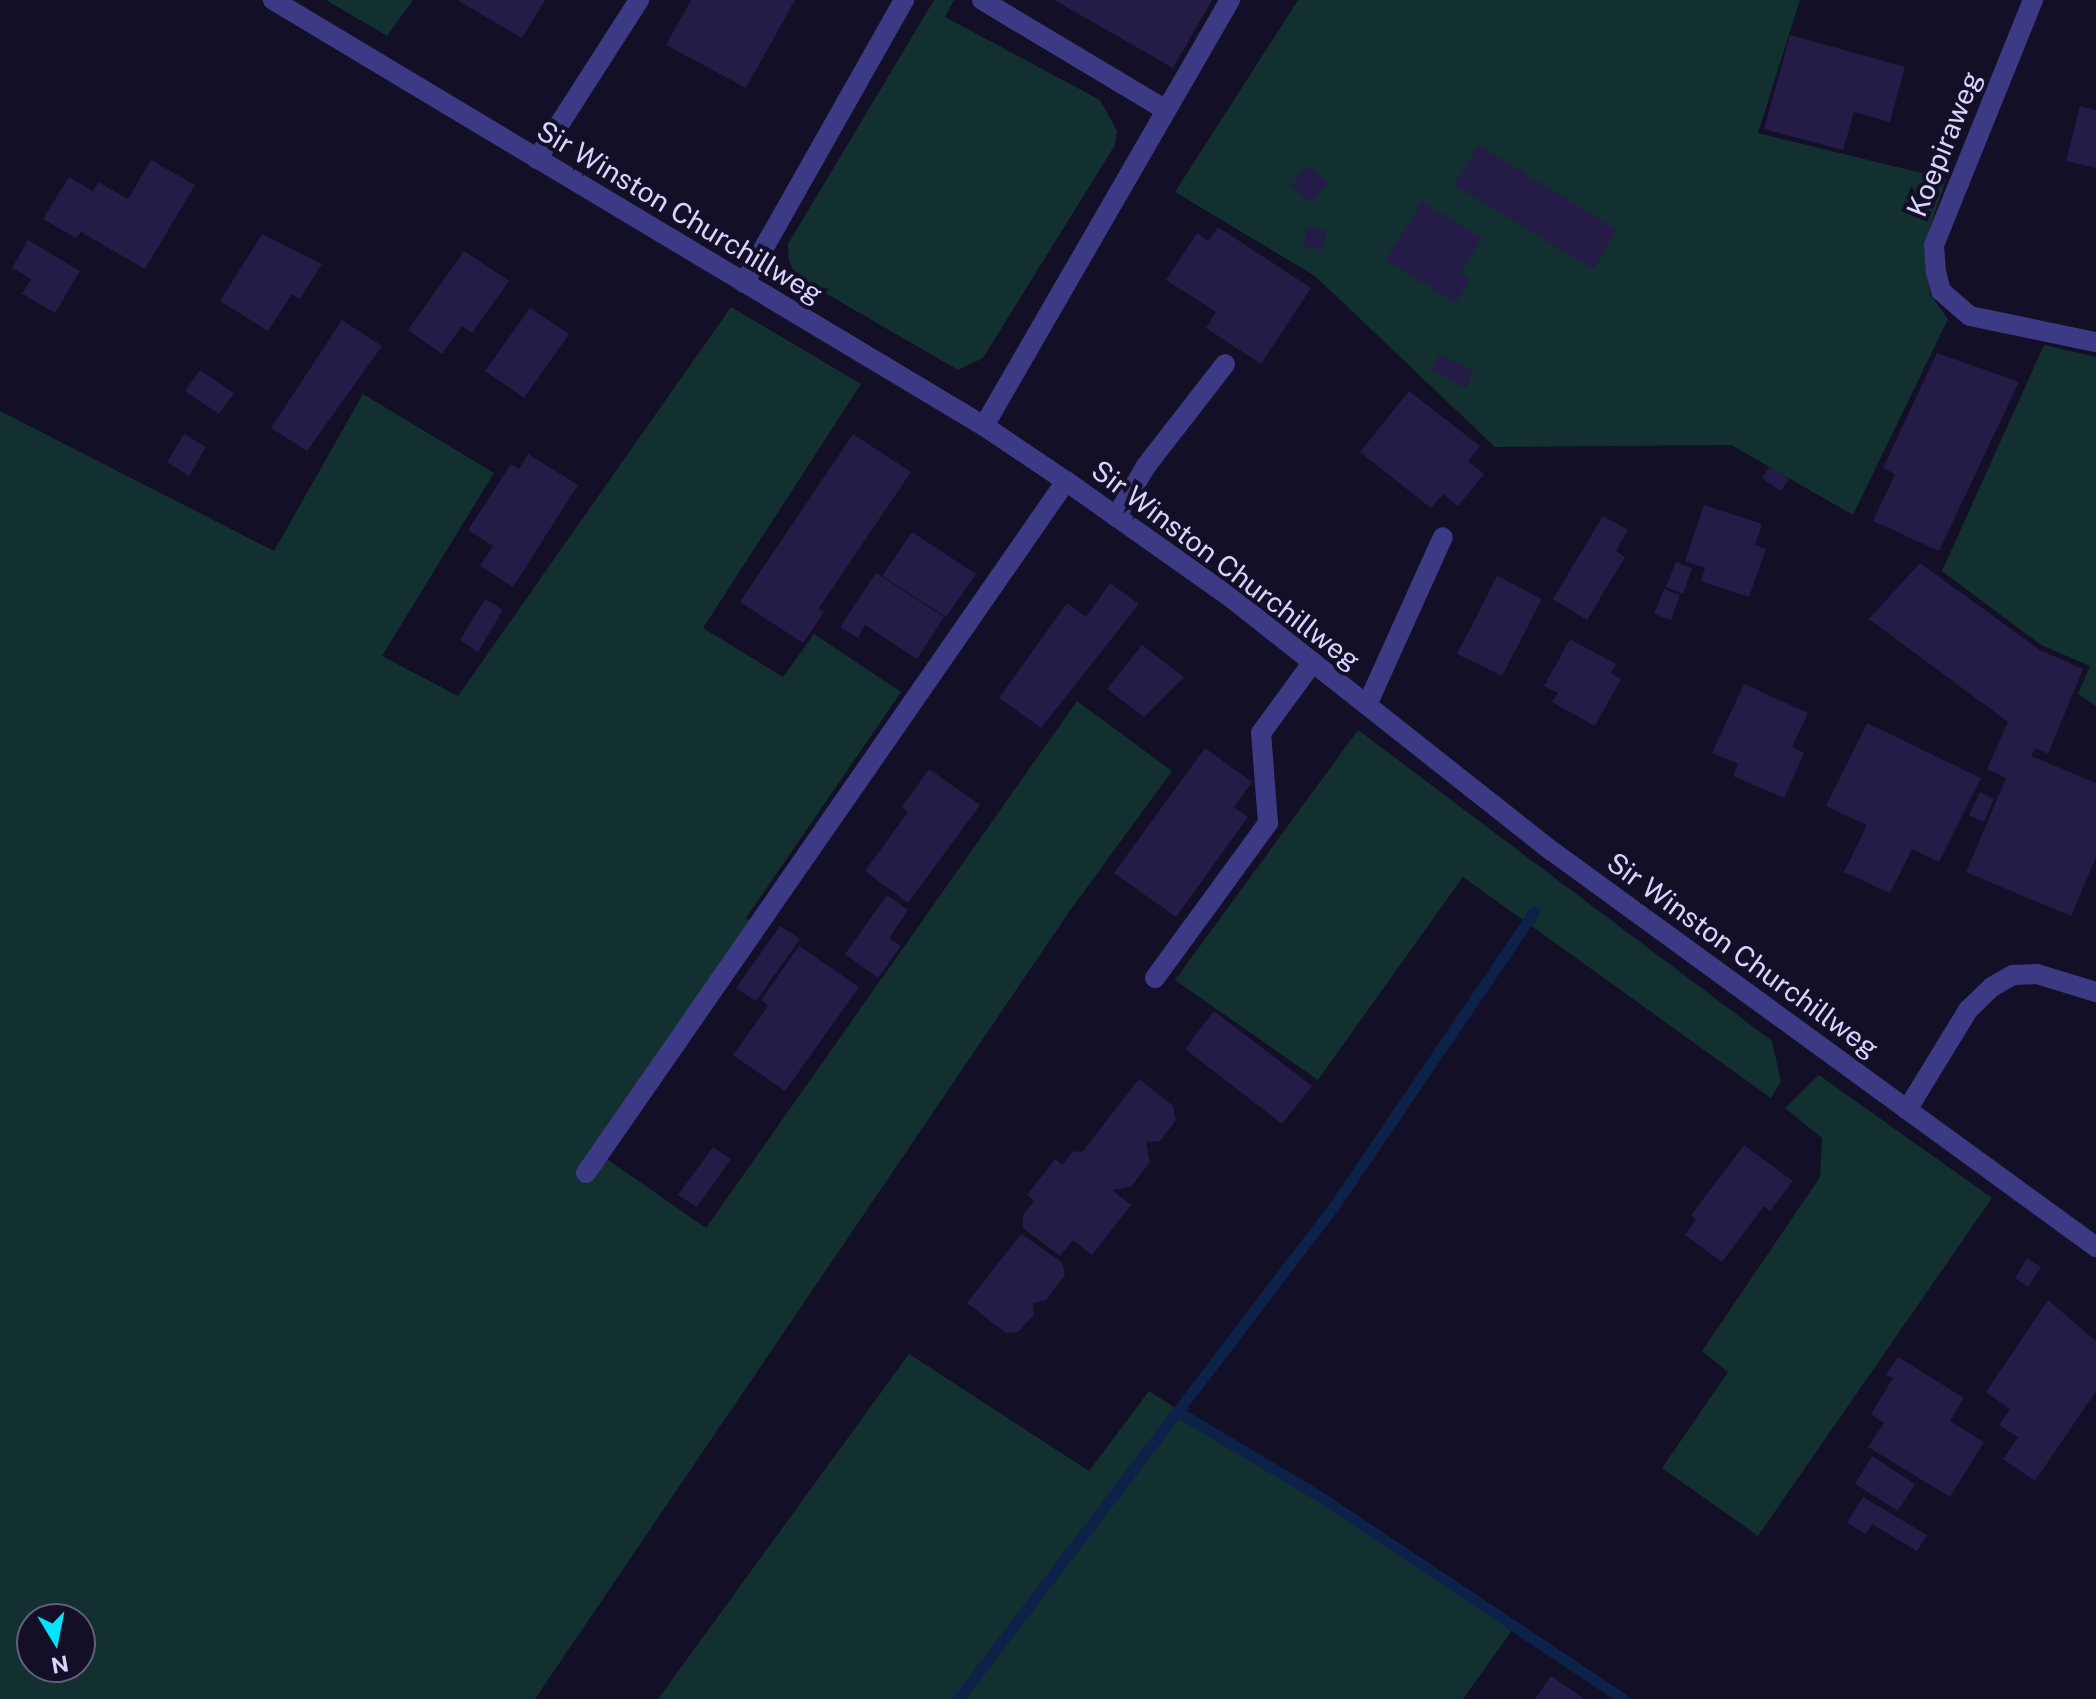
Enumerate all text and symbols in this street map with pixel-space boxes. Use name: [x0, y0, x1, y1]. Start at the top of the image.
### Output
street label: Koepiraweg: [1900, 66, 1988, 222]
street label: Sir Winston Churchillweg: [531, 113, 829, 311]
street label: Sir Winston Churchillweg: [1085, 453, 1367, 677]
street label: Sir Winston Churchillweg: [1600, 845, 1886, 1065]
north arrow: [16, 1603, 96, 1683]
text: N: [49, 1650, 71, 1679]

